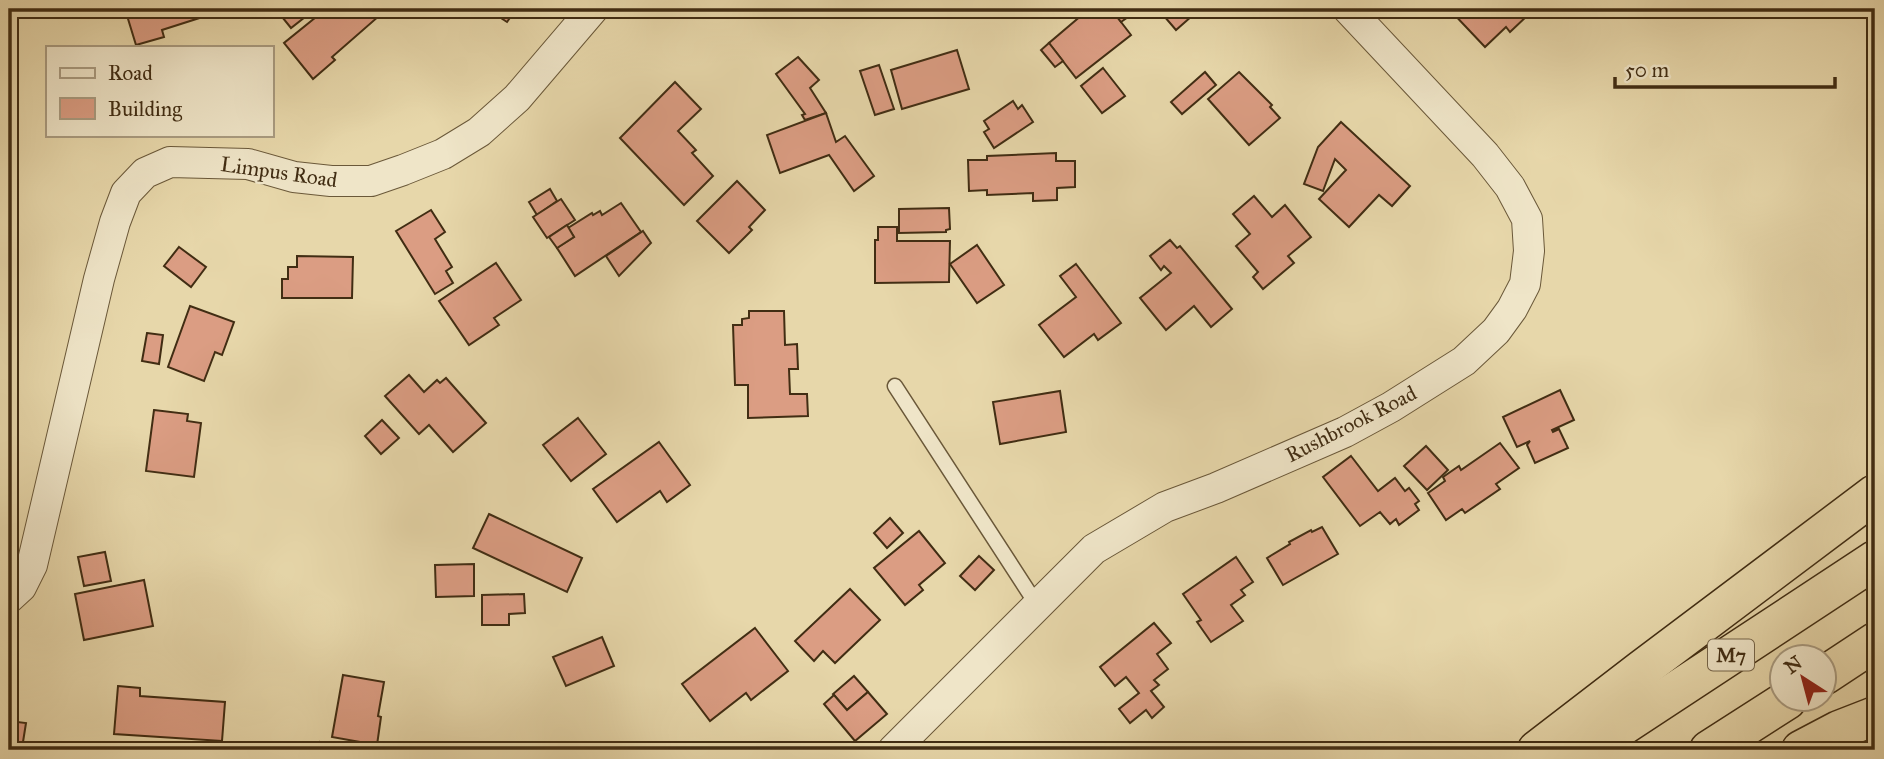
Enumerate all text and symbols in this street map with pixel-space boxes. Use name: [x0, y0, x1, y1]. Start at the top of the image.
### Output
legend: [46, 46, 273, 136]
scale bar: [1615, 46, 1835, 90]
text: 50 m: [1625, 57, 1670, 83]
text: Road: [108, 60, 153, 86]
text: Building: [108, 96, 182, 122]
street label: Limpus Road: [219, 151, 339, 193]
street label: Rushbrook Road: [1281, 380, 1421, 468]
road number: M7: [1708, 640, 1754, 670]
north arrow: [1769, 644, 1839, 714]
text: N: [1780, 651, 1807, 679]

